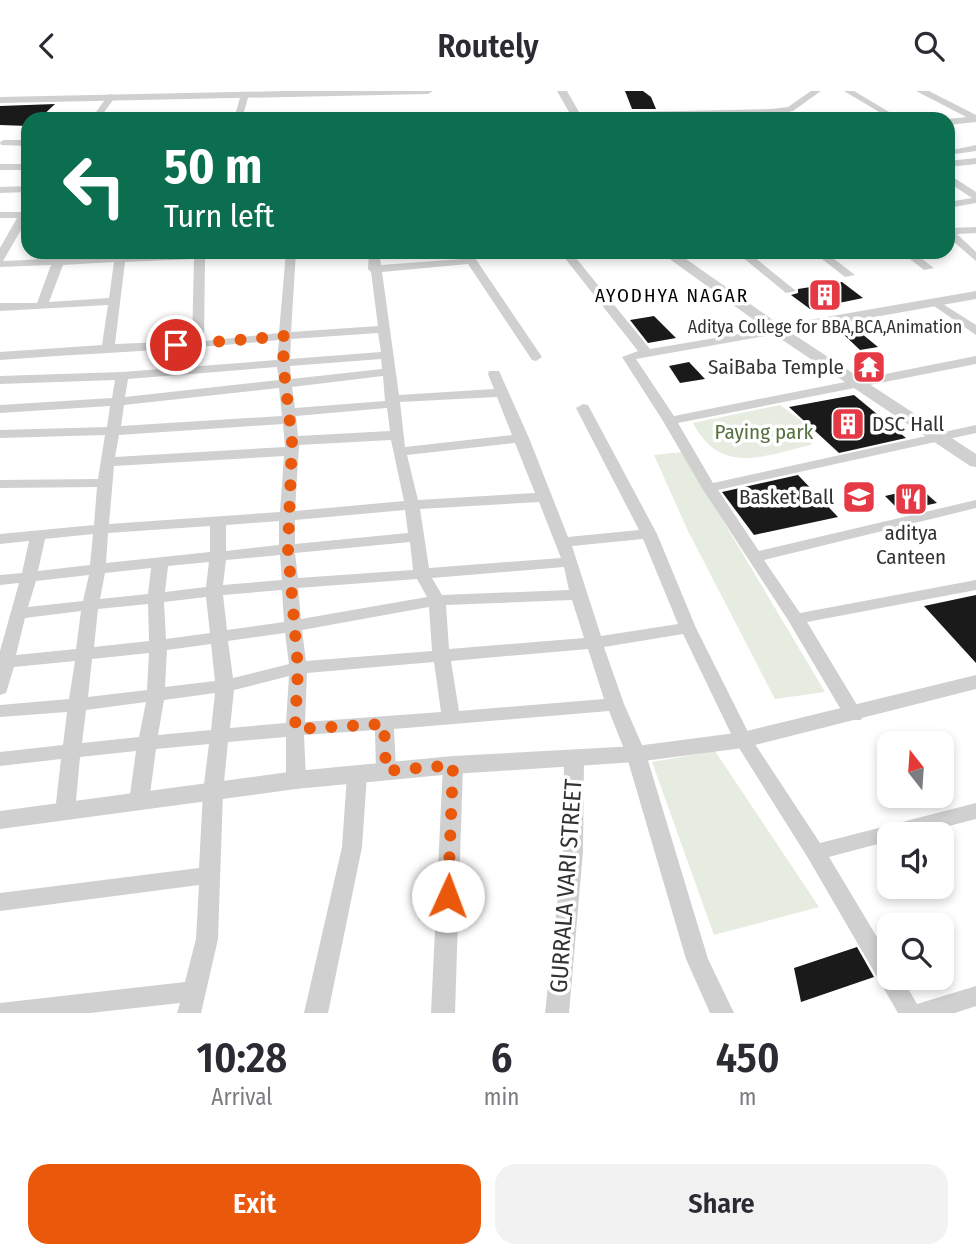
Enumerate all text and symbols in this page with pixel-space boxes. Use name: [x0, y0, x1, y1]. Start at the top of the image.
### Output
icon: back: [28, 27, 66, 65]
text: Routely: [437, 27, 539, 65]
icon: search: [910, 27, 948, 65]
text: 50 m: [164, 137, 262, 196]
icon: left: [49, 140, 140, 231]
text: Turn left: [164, 197, 274, 235]
building icon: Aditya College for BBA,BCA,Animation: [806, 276, 844, 314]
district label: AYODHYA NAGAR: [595, 284, 749, 307]
pin: [146, 315, 206, 375]
place label: Aditya College for BBA,BCA,Animation: [688, 316, 962, 338]
icon: arrive: [157, 326, 195, 364]
temple icon: SaiBaba Temple: [850, 348, 888, 386]
place label: SaiBaba Temple: [708, 354, 844, 380]
building icon: DSC Hall: [829, 405, 867, 443]
place label: DSC Hall: [872, 411, 945, 437]
park label: Paying park: [715, 419, 814, 445]
school or university icon: Basket Ball: [840, 478, 878, 516]
restaurant icon: aditya Canteen: [892, 480, 930, 518]
place label: Basket Ball: [739, 484, 834, 510]
place label: aditya Canteen: [876, 520, 946, 570]
north arrow: [877, 731, 954, 809]
map controls: [877, 731, 954, 990]
street label: GURRALA VARI STREET: [545, 778, 587, 994]
button: sound: [877, 822, 954, 899]
position arrow: [411, 859, 485, 933]
button: search: [877, 913, 954, 990]
text: 10:28: [196, 1033, 287, 1083]
text: 6: [491, 1033, 512, 1083]
text: 450: [716, 1033, 780, 1083]
text: Arrival: [211, 1083, 272, 1111]
text: min: [484, 1083, 519, 1111]
text: m: [739, 1083, 756, 1111]
button: Exit: [28, 1164, 481, 1244]
button: Share: [495, 1164, 948, 1244]

